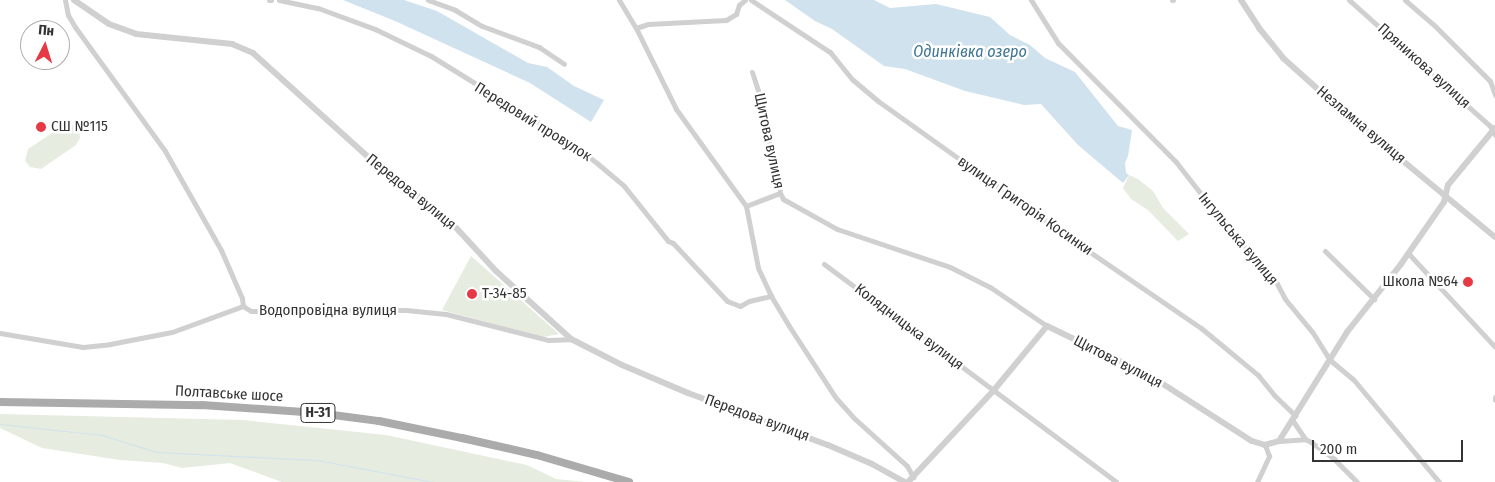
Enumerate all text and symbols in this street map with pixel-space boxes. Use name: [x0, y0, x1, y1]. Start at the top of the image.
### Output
north arrow: [20, 20, 70, 70]
street label: Пряникова вулиця: [1374, 20, 1474, 112]
text: Пн: [38, 21, 55, 40]
water label: Одинківка озеро: [913, 42, 1027, 62]
street label: Передовий провулок: [471, 79, 595, 165]
street label: Незламна вулиця: [1313, 83, 1409, 167]
street label: Щитова вулиця: [750, 91, 788, 191]
place label: СШ №115: [51, 118, 108, 136]
marker: СШ №115: [35, 121, 47, 133]
street label: Передова вулиця: [362, 150, 460, 234]
street label: вулиця Григорія Косинки: [954, 153, 1096, 259]
street label: Інгульська вулиця: [1194, 189, 1282, 289]
place label: Школа №64: [1383, 273, 1458, 291]
marker: Школа №64: [1462, 276, 1474, 288]
street label: Колядницька вулиця: [851, 280, 967, 374]
place label: Т-34-85: [482, 285, 527, 303]
marker: Т-34-85: [466, 288, 478, 300]
street label: Водопровідна вулиця: [259, 302, 397, 320]
street label: Щитова вулиця: [1071, 332, 1165, 392]
street label: Полтавське шосе: [174, 382, 284, 406]
street label: Передова вулиця: [702, 391, 812, 445]
road number: Н-31: [299, 402, 337, 424]
scale bar: [1315, 430, 1466, 462]
text: 200 m: [1320, 440, 1357, 458]

